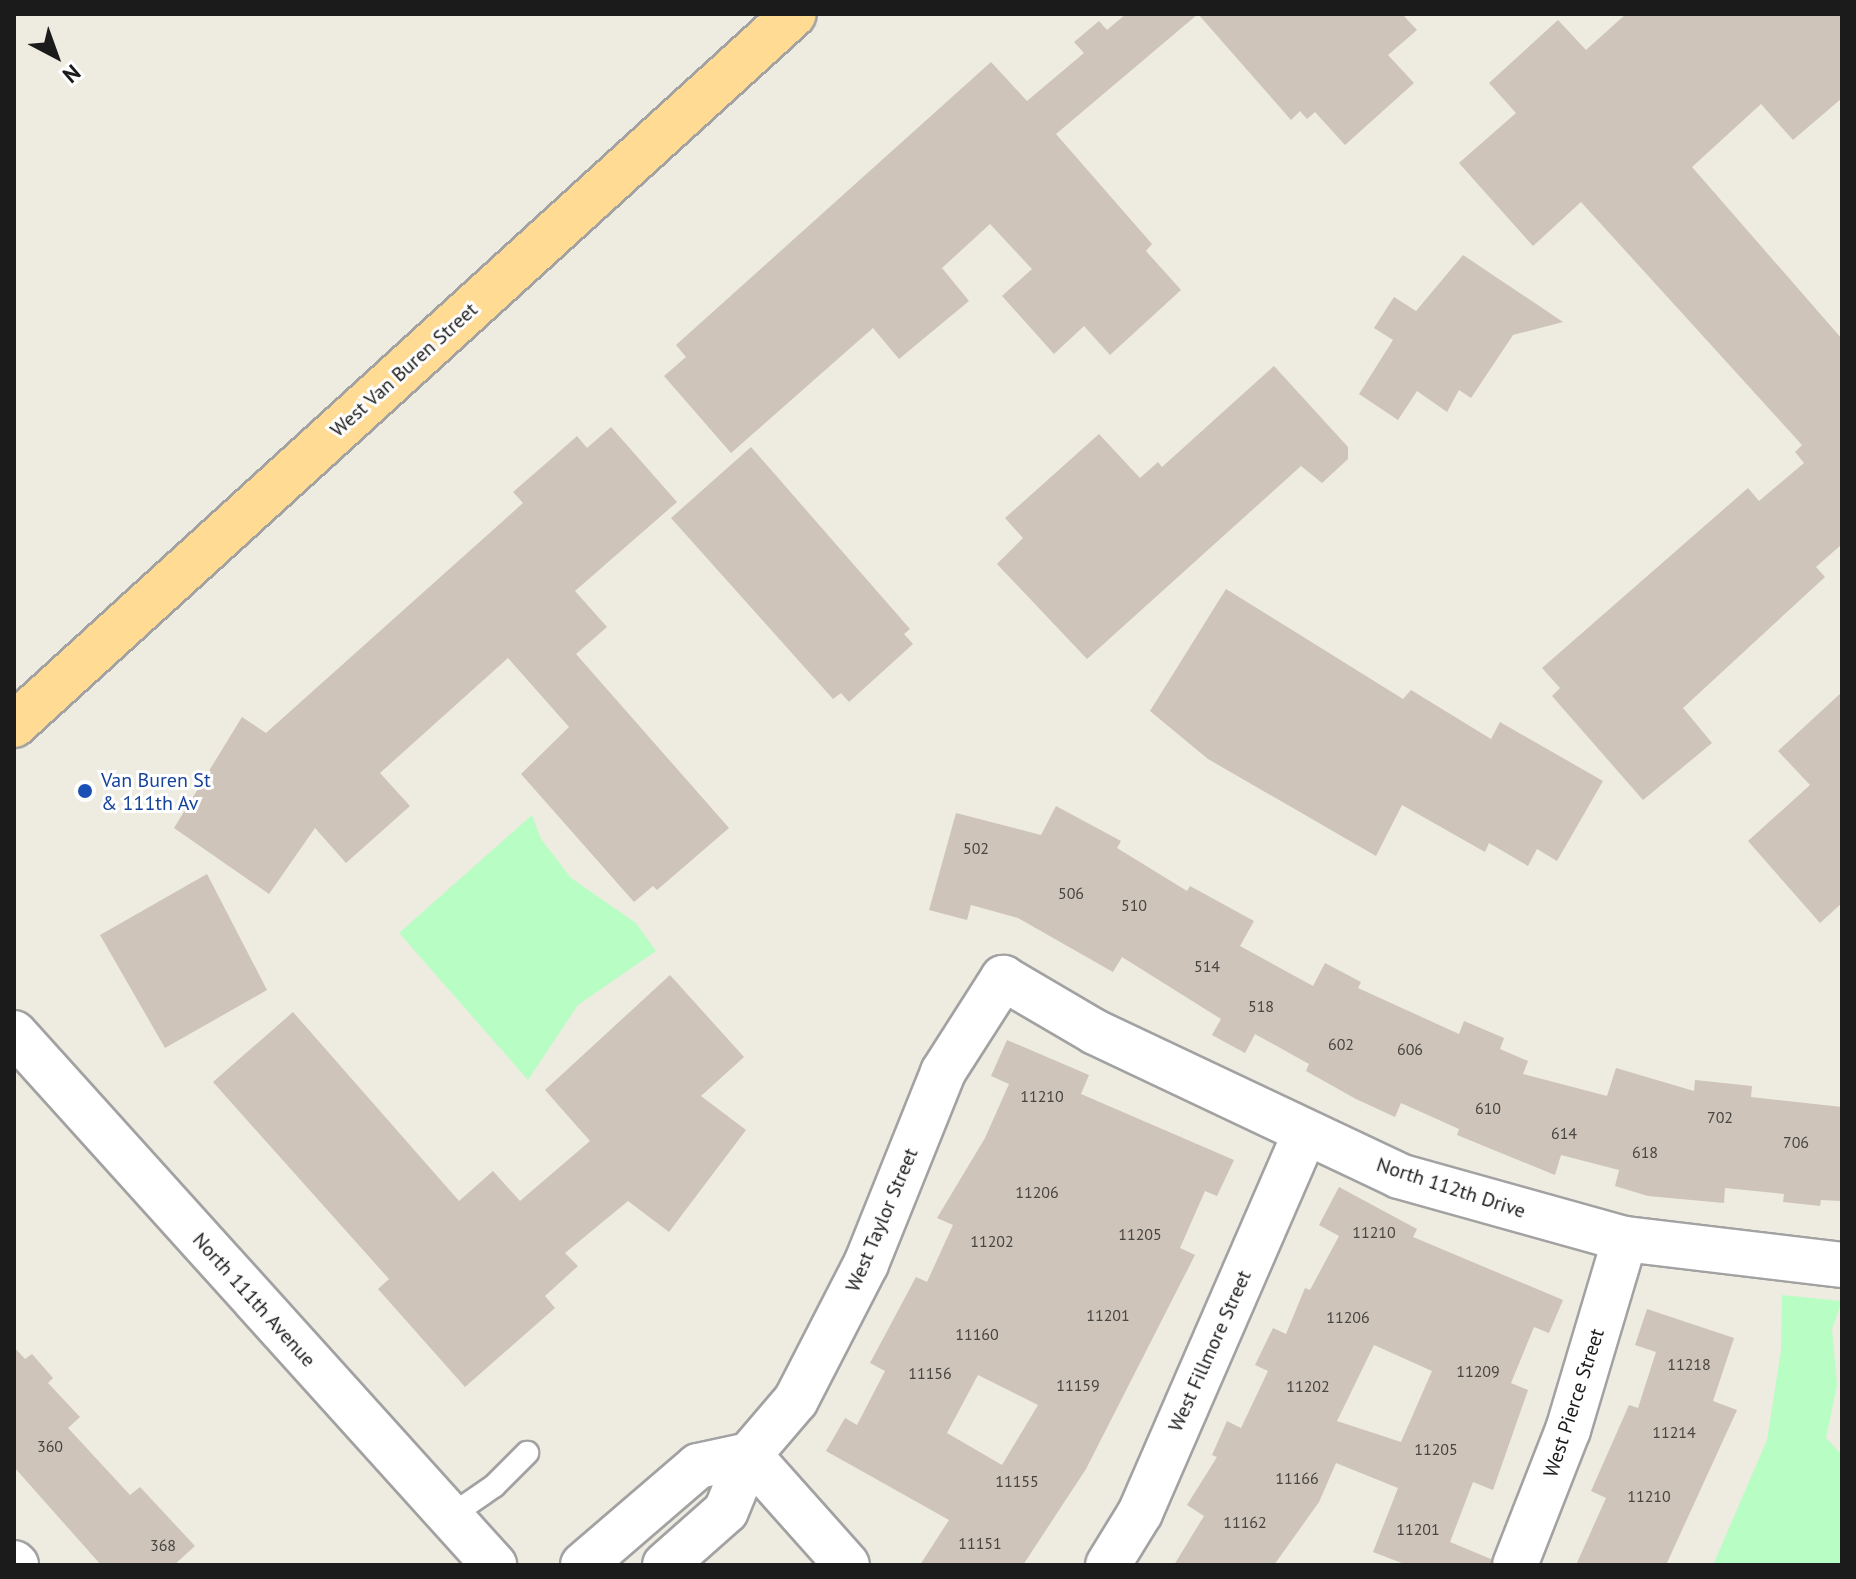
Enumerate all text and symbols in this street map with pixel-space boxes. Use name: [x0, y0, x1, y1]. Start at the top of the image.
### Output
north arrow: [16, 16, 96, 96]
text: N: [57, 59, 86, 89]
street label: West Van Buren Street: [325, 298, 483, 442]
place label: Van Buren St & 111th Av: [101, 768, 211, 815]
marker: Van Buren St & 111th Av: [76, 782, 94, 800]
house number: 502: [963, 838, 989, 858]
house number: 506: [1058, 883, 1084, 903]
house number: 510: [1121, 895, 1147, 915]
house number: 514: [1194, 956, 1220, 976]
house number: 518: [1248, 996, 1274, 1016]
house number: 602: [1328, 1034, 1354, 1054]
house number: 606: [1397, 1039, 1423, 1059]
house number: 11210: [1020, 1086, 1064, 1106]
house number: 610: [1475, 1098, 1501, 1118]
house number: 702: [1707, 1107, 1733, 1127]
house number: 614: [1551, 1123, 1577, 1143]
house number: 706: [1783, 1132, 1809, 1152]
house number: 618: [1632, 1142, 1658, 1162]
street label: West Taylor Street: [841, 1144, 923, 1296]
street label: North 112th Drive: [1373, 1153, 1529, 1223]
house number: 11206: [1015, 1182, 1059, 1202]
house number: 11210: [1352, 1222, 1396, 1242]
house number: 11205: [1118, 1224, 1162, 1244]
street label: North 111th Avenue: [187, 1228, 321, 1372]
house number: 11202: [970, 1231, 1014, 1251]
street label: West Fillmore Street: [1164, 1267, 1256, 1435]
house number: 11201: [1086, 1305, 1130, 1325]
house number: 11206: [1326, 1307, 1370, 1327]
house number: 11160: [955, 1324, 999, 1344]
street label: West Pierce Street: [1539, 1326, 1609, 1480]
house number: 11218: [1667, 1354, 1711, 1374]
house number: 11209: [1456, 1361, 1500, 1381]
house number: 11156: [908, 1363, 952, 1383]
house number: 11159: [1056, 1375, 1100, 1395]
house number: 11202: [1286, 1376, 1330, 1396]
house number: 11214: [1652, 1422, 1696, 1442]
house number: 360: [37, 1436, 63, 1456]
house number: 11205: [1414, 1439, 1458, 1459]
house number: 11166: [1275, 1468, 1319, 1488]
house number: 11155: [995, 1471, 1039, 1491]
house number: 11210: [1627, 1486, 1671, 1506]
house number: 11162: [1223, 1512, 1267, 1532]
house number: 11201: [1396, 1519, 1440, 1539]
house number: 11151: [958, 1533, 1002, 1553]
house number: 368: [150, 1535, 176, 1555]

